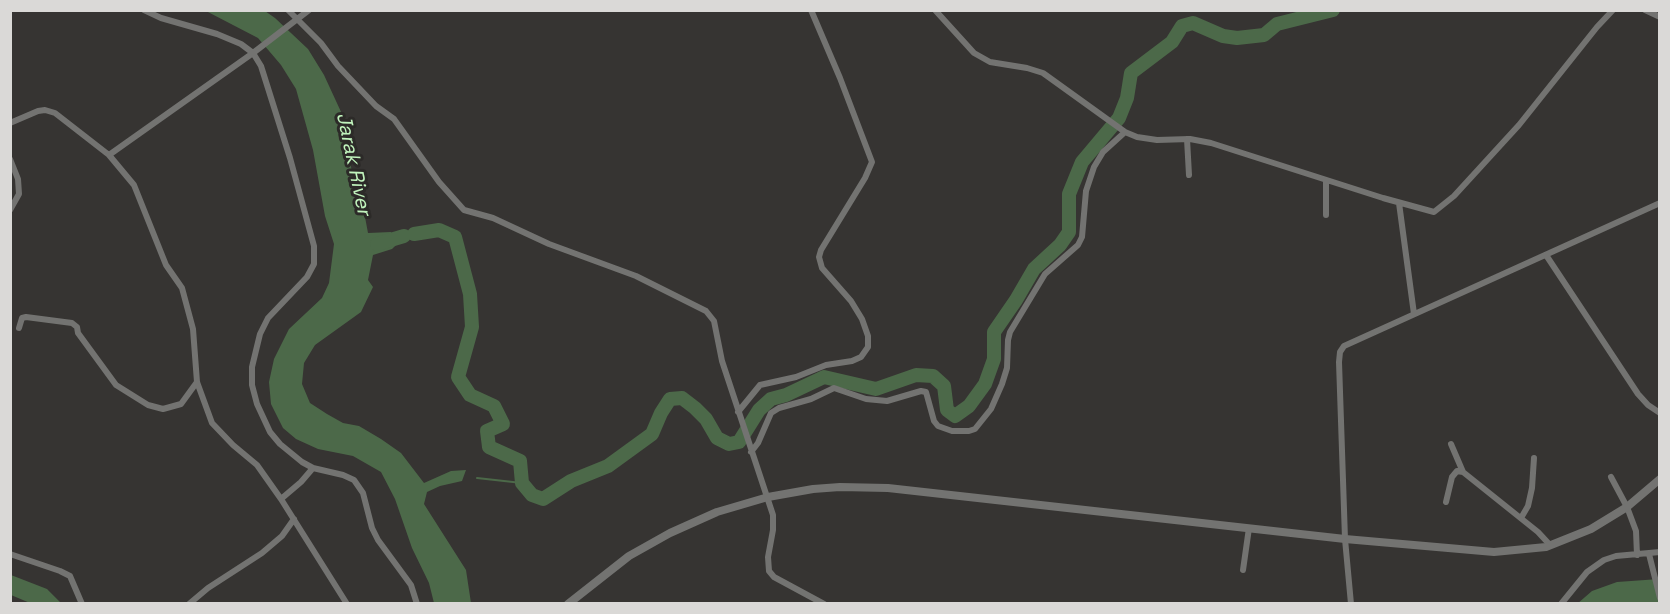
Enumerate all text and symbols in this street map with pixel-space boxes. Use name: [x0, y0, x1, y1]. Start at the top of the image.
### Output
water label: Jarak River: [330, 110, 376, 218]

